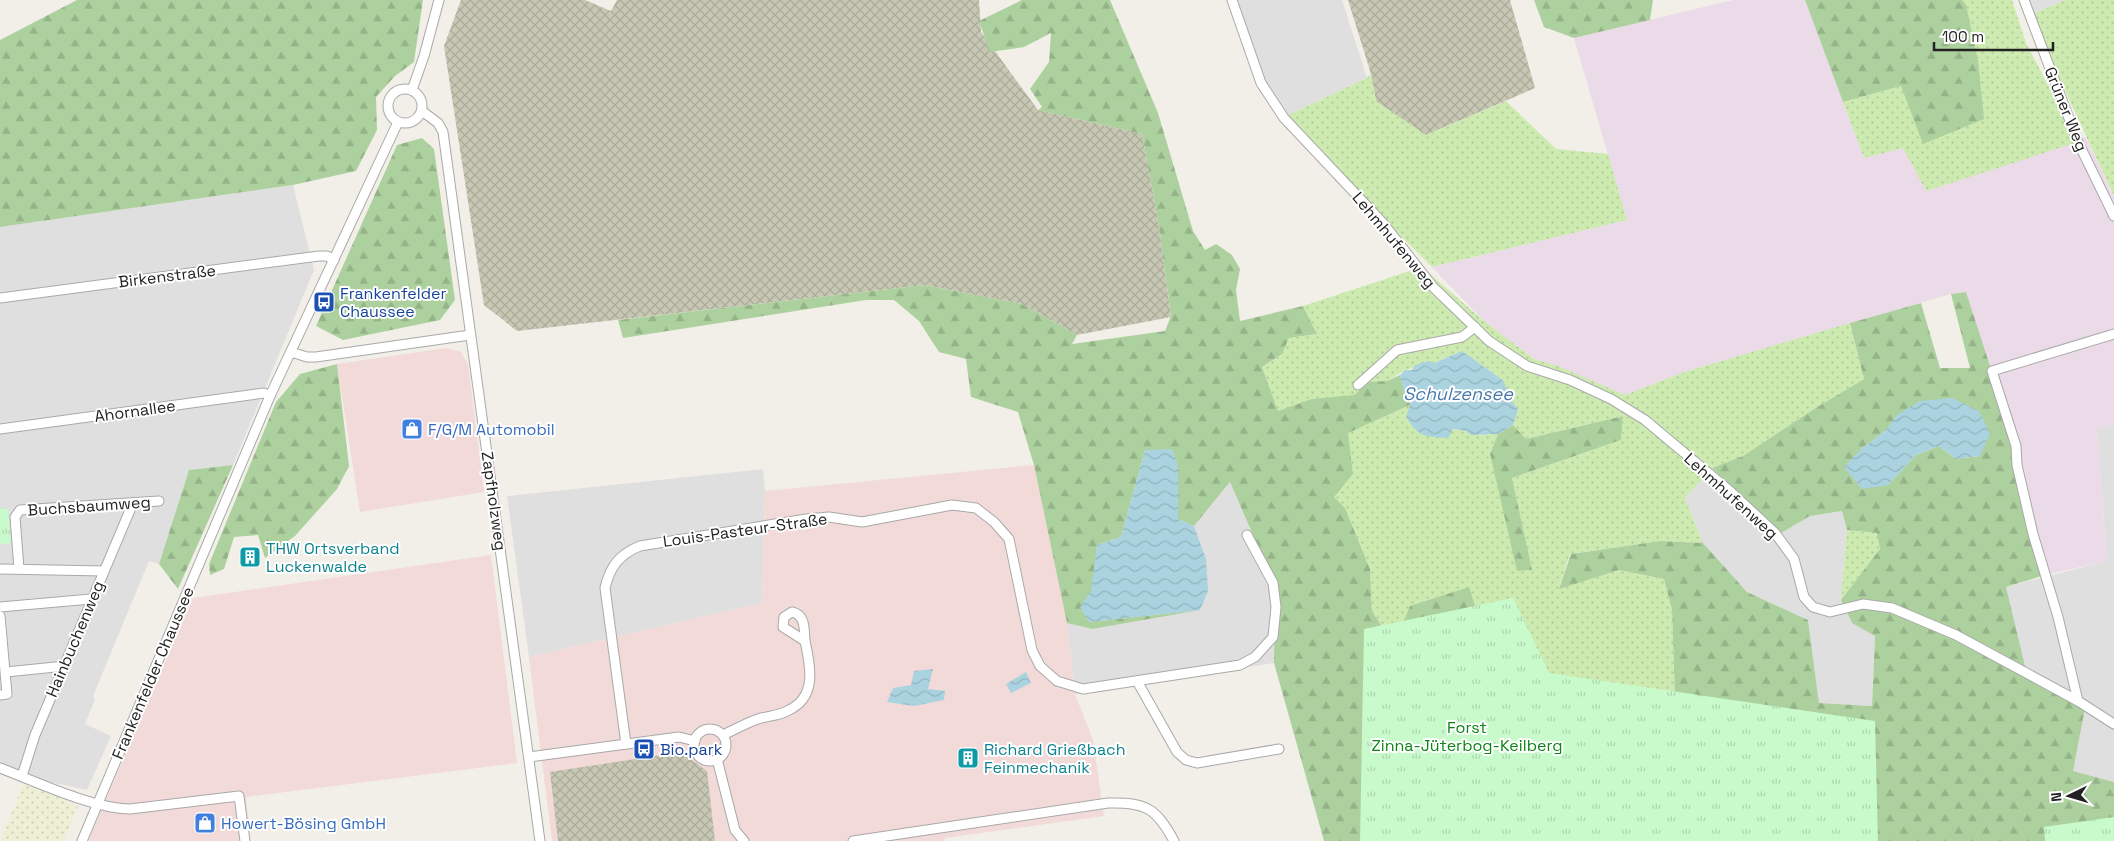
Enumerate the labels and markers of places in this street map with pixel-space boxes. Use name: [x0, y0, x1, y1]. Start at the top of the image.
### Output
place label: Frankenfelder Chaussee: [340, 283, 447, 322]
bus stop icon: Frankenfelder Chaussee: [312, 290, 336, 314]
shop icon: F/G/M Automobil: [400, 417, 424, 441]
place label: F/G/M Automobil: [428, 419, 555, 440]
place label: THW Ortsverband Luckenwalde: [266, 538, 400, 577]
building icon: THW Ortsverband Luckenwalde: [238, 545, 262, 569]
bus stop icon: Bio.park: [632, 737, 656, 761]
place label: Bio.park: [660, 739, 723, 760]
place label: Richard Grießbach Feinmechanik: [984, 739, 1125, 778]
building icon: Richard Grießbach Feinmechanik: [956, 746, 980, 770]
shop icon: Howert-Bösing GmbH: [193, 811, 217, 835]
place label: Howert-Bösing GmbH: [221, 813, 386, 834]

